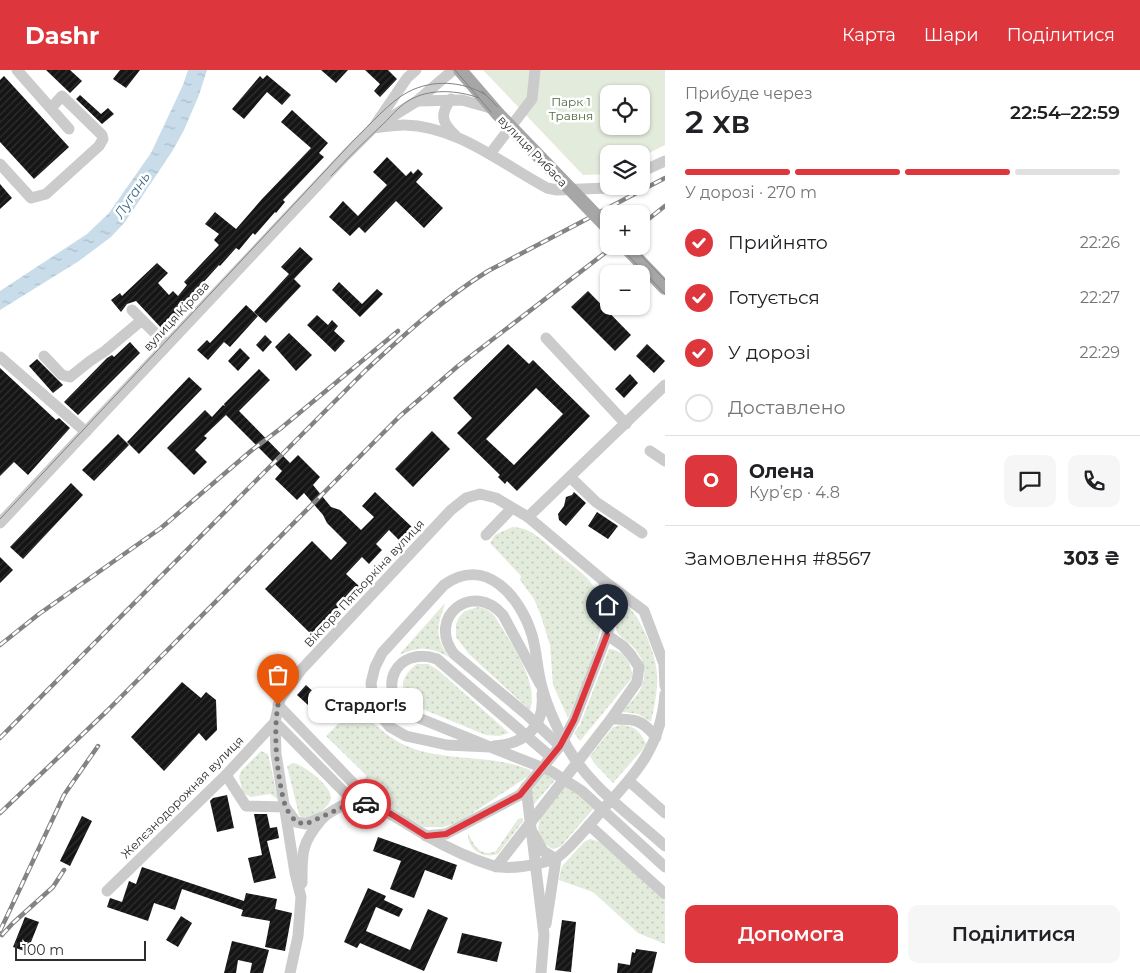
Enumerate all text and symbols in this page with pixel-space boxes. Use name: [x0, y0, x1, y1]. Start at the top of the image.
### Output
text: Dashr: [25, 21, 99, 50]
text: Карта: [842, 24, 896, 46]
text: Шари: [924, 24, 979, 46]
text: Поділитися: [1007, 24, 1115, 46]
text: Прибуде через: [685, 84, 812, 103]
map controls: [600, 85, 650, 315]
button: locate: [600, 85, 650, 135]
park label: Парк 1 Травня: [549, 94, 593, 123]
text: 22:54–22:59: [1010, 101, 1120, 124]
text: 2 хв: [685, 102, 750, 141]
street label: вулиця Рибаса: [495, 112, 571, 190]
button: layers: [600, 145, 650, 195]
water label: Лугань: [109, 168, 154, 222]
text: У дорозі · 270 m: [685, 183, 817, 202]
button: +: [600, 205, 650, 255]
icon: check: [685, 229, 713, 257]
text: Прийнято: [728, 231, 828, 254]
text: 22:26: [1080, 233, 1120, 252]
button: −: [600, 265, 650, 315]
street label: вулиця Кірова: [140, 278, 212, 354]
icon: check: [685, 284, 713, 312]
text: Готується: [728, 286, 820, 309]
text: 22:27: [1080, 288, 1120, 307]
icon: check: [685, 339, 713, 367]
text: У дорозі: [728, 341, 811, 364]
text: 22:29: [1080, 343, 1120, 362]
text: Доставлено: [728, 396, 846, 419]
button: chat: [1004, 455, 1056, 507]
button: phone: [1068, 455, 1120, 507]
text: Олена: [749, 460, 814, 483]
text: О: [703, 469, 719, 492]
text: Кур’єр · 4.8: [749, 483, 840, 502]
street label: Віктора Пятьоркіна вулиця: [301, 516, 427, 650]
text: Замовлення #8567: [685, 547, 871, 570]
text: 303 ₴: [1064, 547, 1120, 570]
pin: [586, 584, 628, 635]
icon: home: [593, 591, 621, 619]
pin: [257, 654, 299, 705]
icon: bag: [264, 661, 292, 689]
callout: Стардог!s: [308, 688, 423, 722]
text: Стардог!s: [325, 696, 407, 715]
street label: Желєзнодорожная вулиця: [118, 733, 246, 861]
courier: [341, 779, 391, 829]
icon: car: [352, 790, 380, 818]
button: Допомога: [685, 905, 898, 963]
button: Поділитися: [908, 905, 1120, 963]
scale bar: [15, 938, 146, 961]
text: 100 m: [22, 941, 64, 959]

